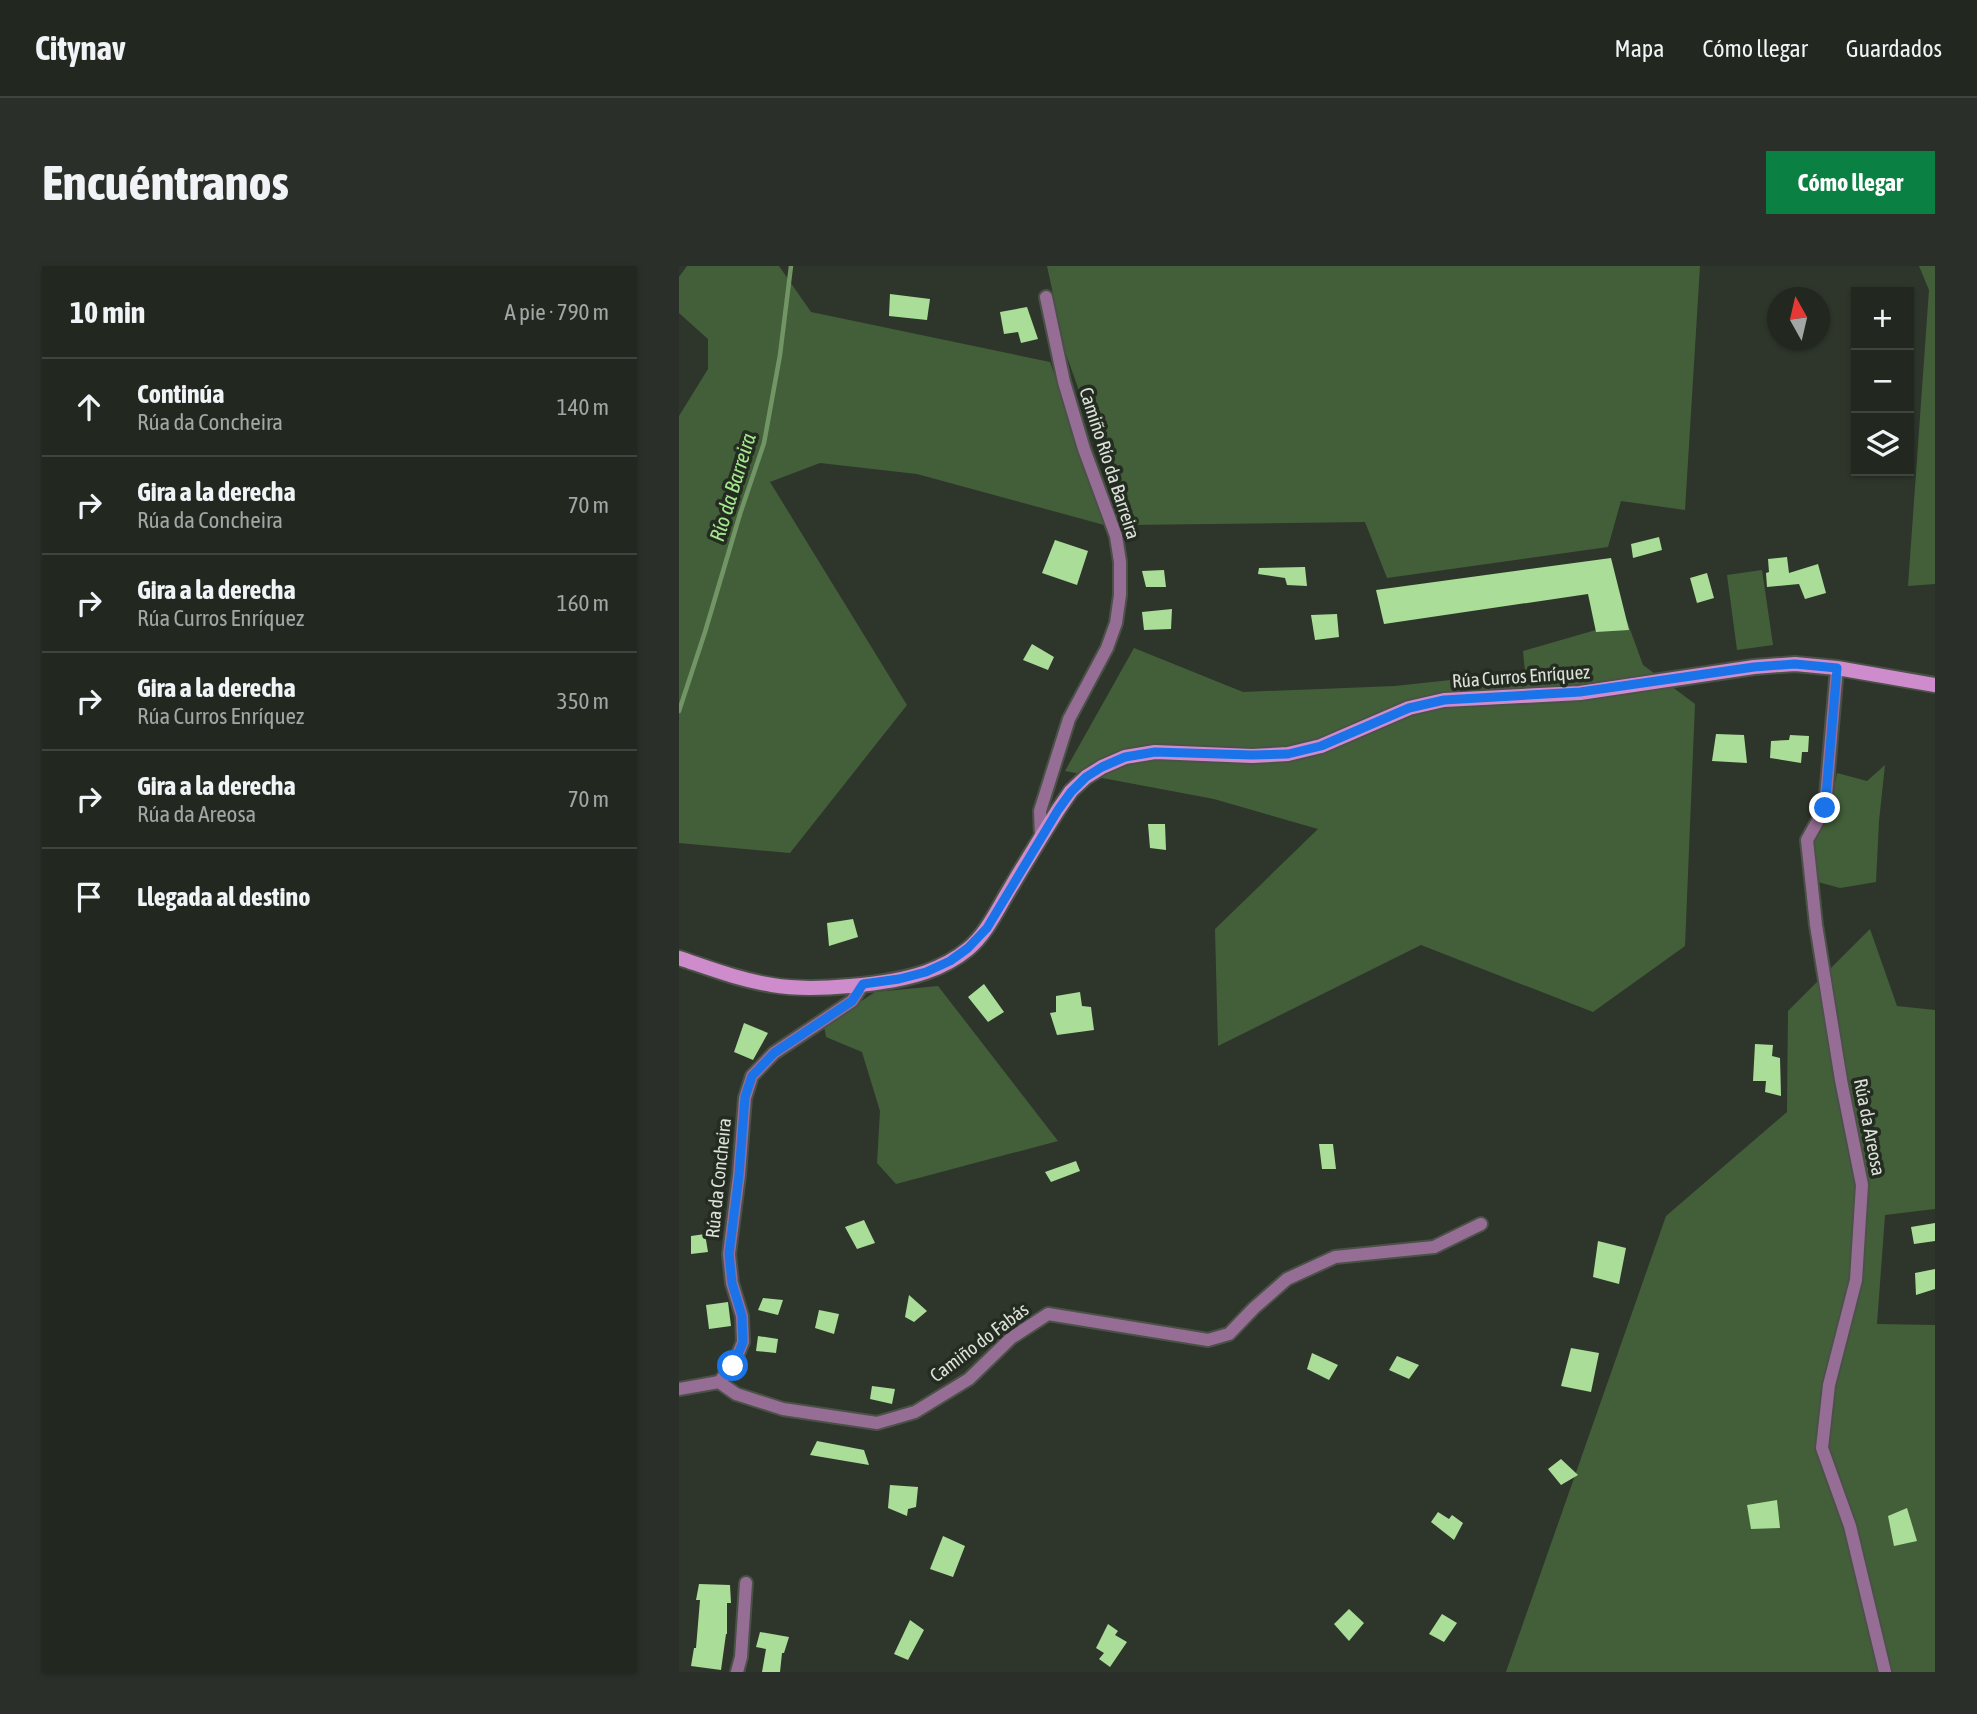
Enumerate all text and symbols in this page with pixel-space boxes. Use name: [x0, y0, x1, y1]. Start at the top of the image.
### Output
text: Citynav: [35, 29, 126, 67]
text: Mapa: [1615, 35, 1664, 62]
text: Cómo llegar: [1702, 35, 1808, 62]
text: Guardados: [1846, 35, 1942, 62]
button: Cómo llegar: [1766, 151, 1935, 214]
text: Encuéntranos: [42, 154, 289, 210]
north arrow: [1767, 287, 1830, 350]
map controls: [1851, 287, 1914, 476]
button: +: [1851, 287, 1914, 350]
text: 10 min: [70, 295, 145, 329]
text: A pie · 790 m: [505, 299, 609, 325]
button: −: [1851, 350, 1914, 413]
text: Continúa: [137, 379, 224, 409]
street label: Camiño Río da Barreira: [1075, 384, 1145, 542]
icon: ahead: [70, 388, 108, 426]
text: 140 m: [557, 394, 609, 420]
text: Rúa da Concheira: [137, 409, 283, 435]
button: layers: [1851, 413, 1914, 476]
water label: Río da Barreira: [704, 430, 760, 544]
text: Gira a la derecha: [137, 477, 296, 507]
icon: right: [70, 486, 108, 524]
text: 70 m: [568, 492, 609, 518]
text: Rúa da Concheira: [137, 507, 283, 533]
text: Gira a la derecha: [137, 575, 296, 605]
icon: right: [70, 584, 108, 622]
text: 160 m: [557, 590, 609, 616]
text: Rúa Curros Enríquez: [137, 605, 304, 631]
street label: Rúa Curros Enríquez: [1451, 660, 1591, 692]
text: Gira a la derecha: [137, 673, 296, 703]
icon: right: [70, 682, 108, 720]
text: 350 m: [557, 688, 609, 714]
text: Rúa Curros Enríquez: [137, 703, 304, 729]
text: Gira a la derecha: [137, 771, 296, 801]
icon: right: [70, 780, 108, 818]
text: 70 m: [568, 786, 609, 812]
route end: [1809, 792, 1840, 823]
text: Rúa da Areosa: [137, 801, 256, 827]
icon: arrive: [70, 878, 108, 916]
text: Llegada al destino: [137, 882, 310, 912]
street label: Rúa da Areosa: [1850, 1077, 1890, 1177]
street label: Rúa da Concheira: [701, 1117, 735, 1239]
street label: Camiño do Fabás: [926, 1298, 1033, 1386]
route start: [717, 1350, 748, 1381]

